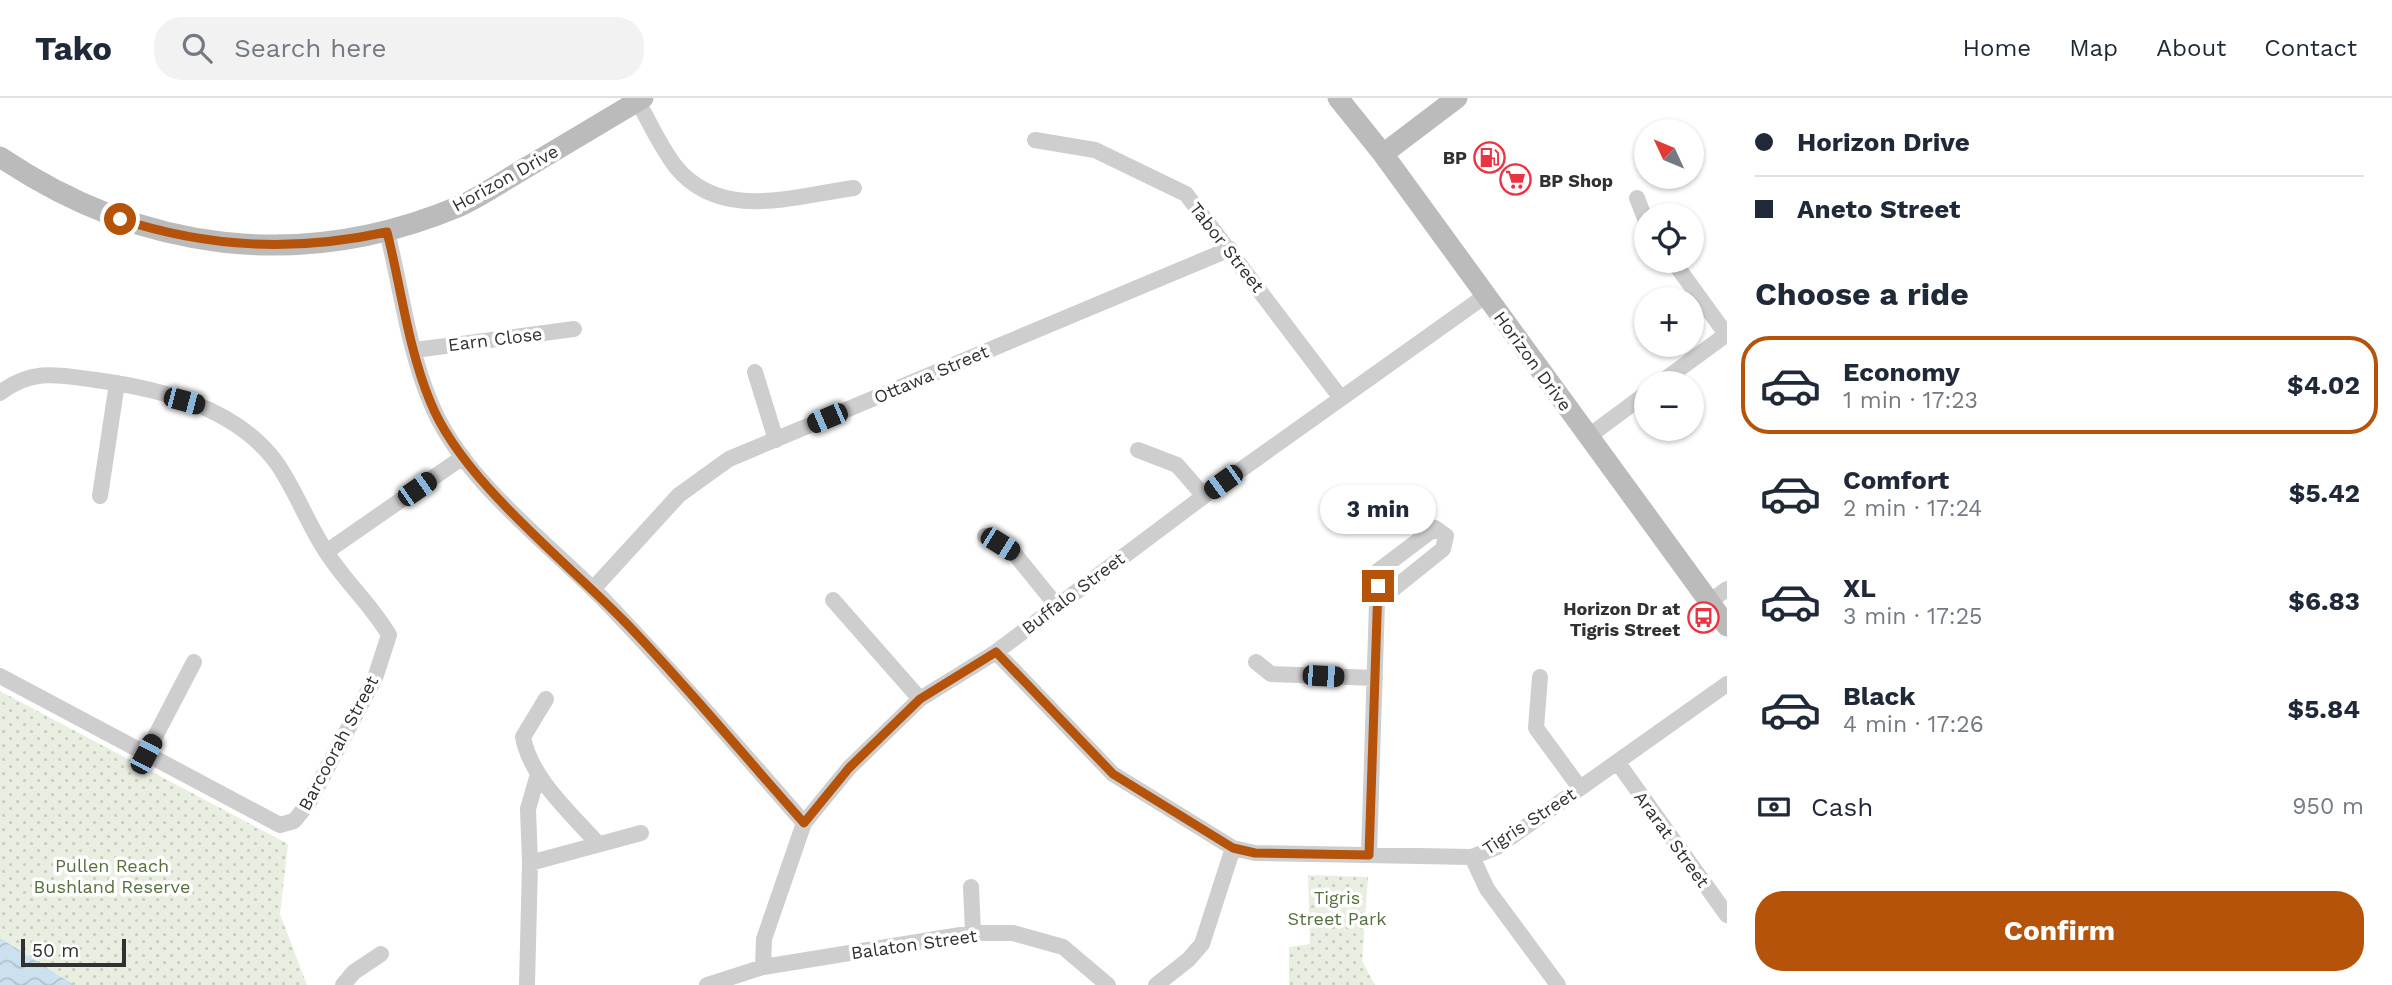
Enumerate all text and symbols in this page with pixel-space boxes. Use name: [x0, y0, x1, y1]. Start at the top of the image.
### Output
search box: [154, 17, 644, 80]
text: Tako: [35, 29, 112, 68]
icon: search: [178, 29, 216, 67]
text: Search here: [234, 33, 387, 63]
text: Home: [1963, 34, 2031, 62]
text: Map: [2069, 34, 2118, 62]
text: About: [2156, 34, 2226, 62]
text: Contact: [2264, 34, 2357, 62]
north arrow: [1634, 119, 1704, 189]
map controls: [1634, 119, 1704, 441]
text: Horizon Drive: [1797, 127, 1970, 157]
street label: Horizon Drive: [448, 140, 562, 216]
fuel station icon: BP: [1473, 140, 1507, 174]
place label: BP: [1443, 147, 1467, 168]
supermarket icon: BP Shop: [1499, 163, 1533, 197]
place label: BP Shop: [1539, 170, 1613, 191]
text: Aneto Street: [1797, 194, 1960, 224]
street label: Tabor Street: [1185, 198, 1269, 297]
route start: [104, 203, 136, 235]
button: locate: [1634, 203, 1704, 273]
text: Choose a ride: [1755, 275, 1969, 313]
button: +: [1634, 287, 1704, 357]
street label: Horizon Drive: [1490, 307, 1576, 415]
street label: Earn Close: [447, 323, 543, 355]
street label: Ottawa Street: [871, 340, 992, 408]
icon: car: [1759, 354, 1822, 417]
text: Economy: [1843, 357, 1960, 387]
text: $4.02: [2287, 370, 2360, 400]
button: −: [1634, 371, 1704, 441]
car: [161, 385, 208, 417]
text: 1 min · 17:23: [1843, 387, 1978, 414]
car: [804, 400, 851, 436]
car: [1200, 461, 1247, 503]
icon: car: [1759, 462, 1822, 525]
text: Comfort: [1843, 465, 1949, 495]
car: [394, 468, 441, 510]
text: $5.42: [2289, 478, 2360, 508]
callout: 3 min: [1320, 484, 1436, 533]
text: 2 min · 17:24: [1843, 495, 1982, 522]
text: 3 min: [1347, 496, 1409, 523]
car: [977, 524, 1024, 564]
street label: Buffalo Street: [1017, 547, 1129, 638]
route end: [1362, 570, 1394, 602]
icon: car: [1759, 570, 1822, 633]
text: XL: [1843, 573, 1876, 603]
text: $6.83: [2288, 586, 2360, 616]
place label: Horizon Dr at Tigris Street: [1563, 598, 1680, 640]
bus stop icon: Horizon Dr at Tigris Street: [1686, 601, 1720, 635]
text: 3 min · 17:25: [1843, 603, 1982, 630]
car: [1302, 664, 1345, 688]
street label: Barcoorah Street: [294, 672, 383, 814]
icon: car: [1759, 678, 1822, 741]
text: Black: [1843, 681, 1915, 711]
text: $5.84: [2288, 694, 2360, 724]
text: 4 min · 17:26: [1843, 711, 1984, 738]
car: [127, 731, 166, 777]
street label: Tigris Street: [1478, 783, 1580, 859]
street label: Ararat Street: [1630, 787, 1714, 892]
icon: cash: [1755, 788, 1793, 826]
text: Cash: [1811, 792, 1873, 822]
text: 950 m: [2292, 793, 2364, 820]
park label: Pullen Reach Bushland Reserve: [34, 855, 190, 897]
park label: Tigris Street Park: [1287, 887, 1387, 929]
button: Confirm: [1755, 891, 2364, 971]
street label: Balaton Street: [850, 925, 979, 963]
scale bar: [21, 936, 126, 968]
text: 50 m: [32, 939, 79, 962]

